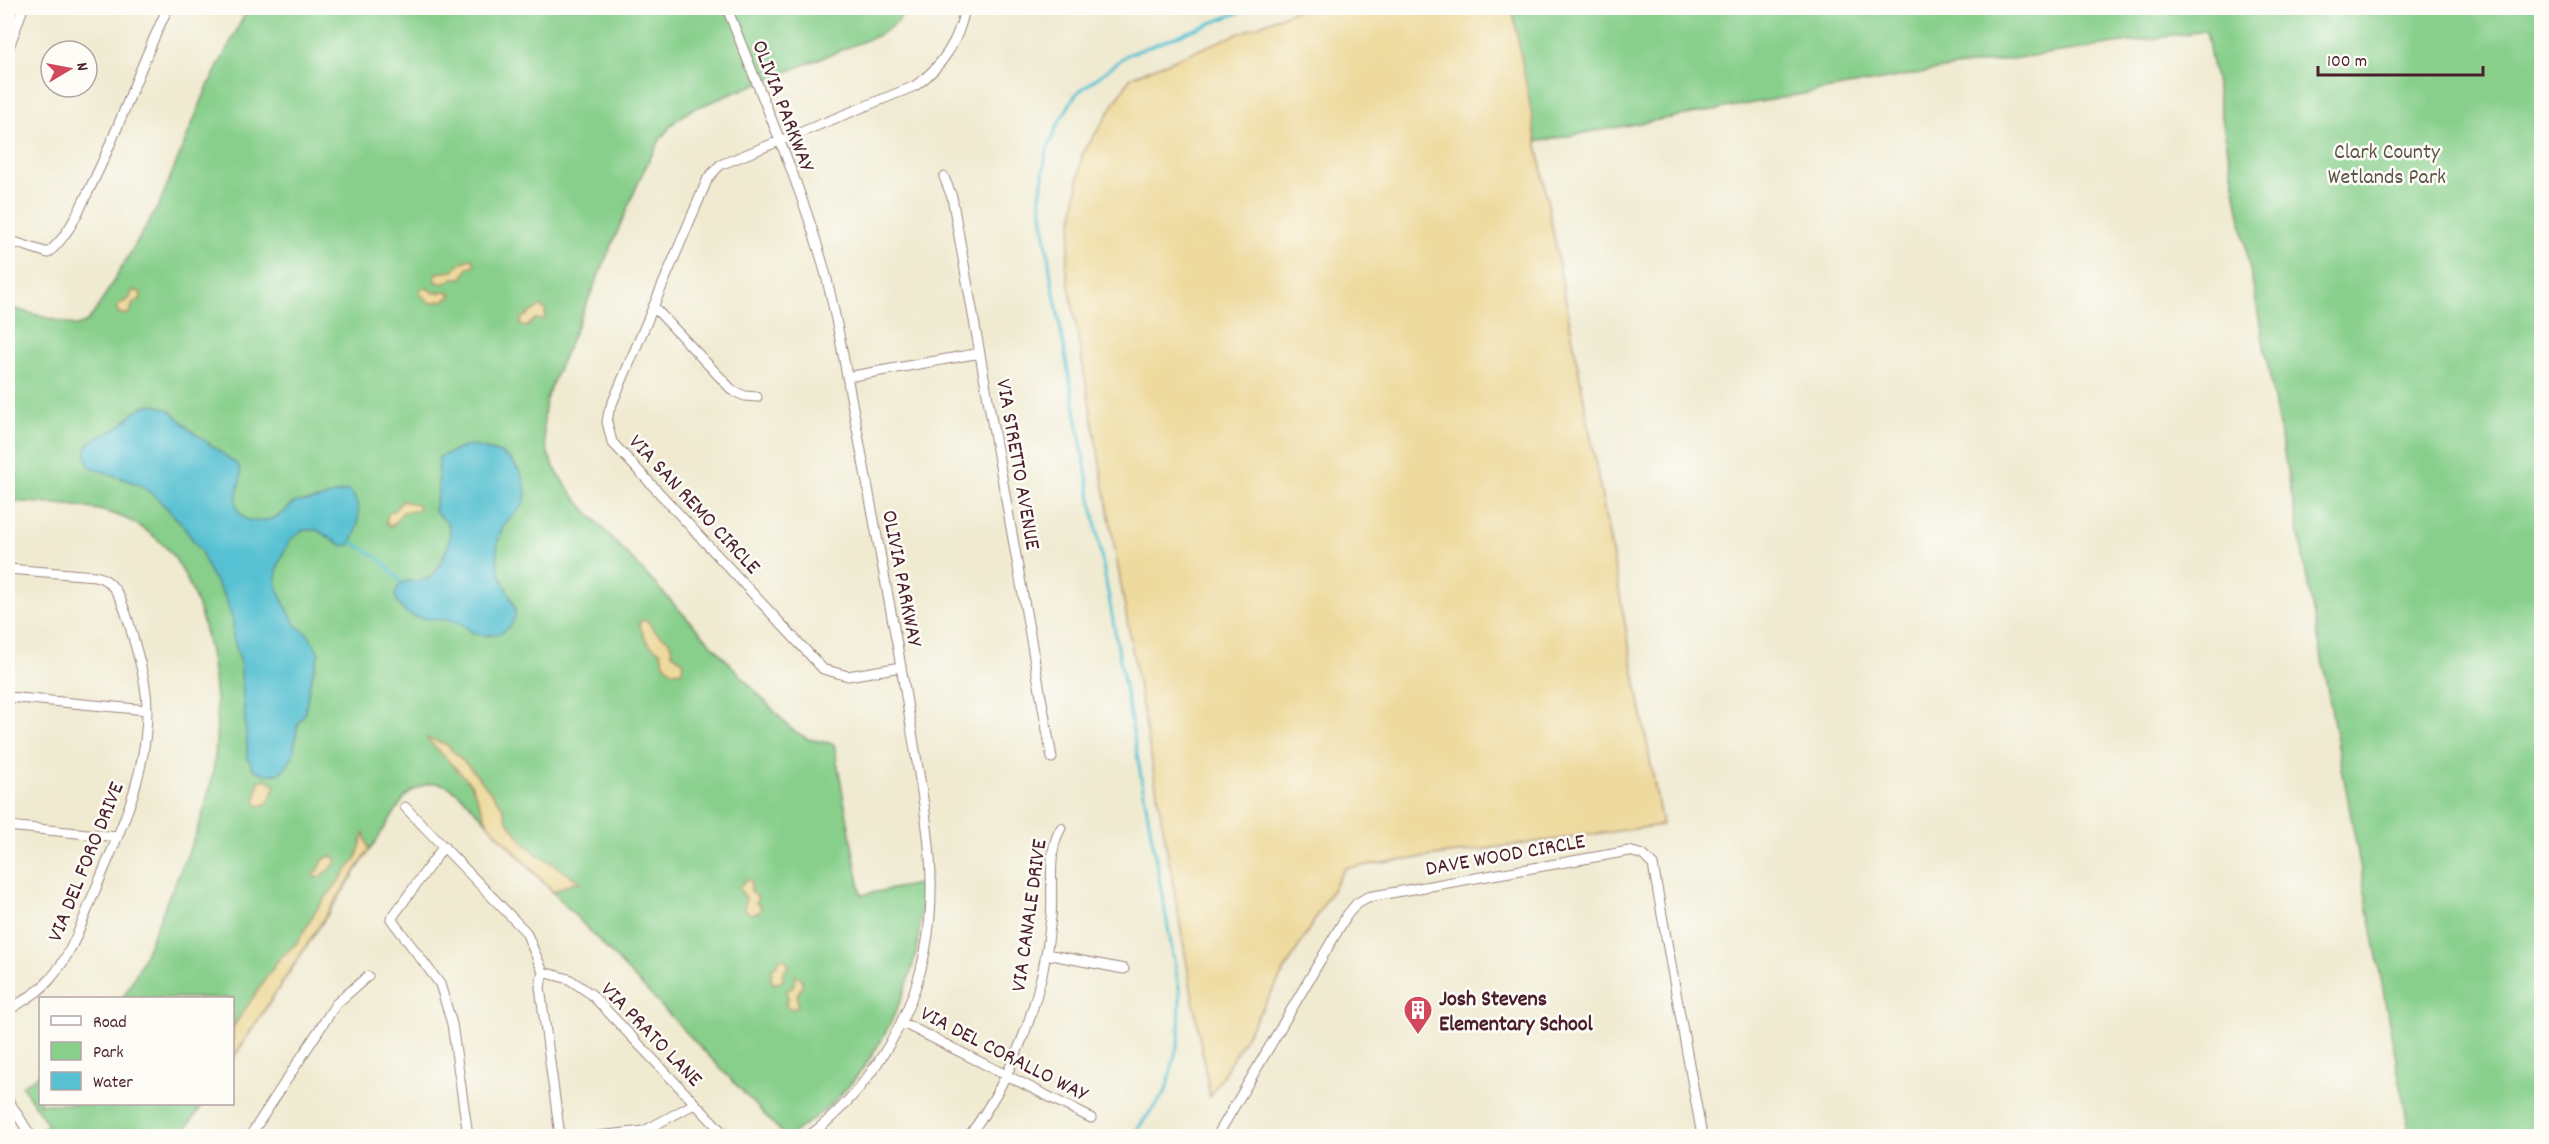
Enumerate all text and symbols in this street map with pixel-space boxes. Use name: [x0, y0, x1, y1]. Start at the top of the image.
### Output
street label: OLIVIA PARKWAY: [742, 36, 821, 177]
north arrow: [39, 39, 99, 99]
scale bar: [2318, 39, 2483, 77]
text: 100 m: [2327, 50, 2367, 75]
text: N: [69, 61, 93, 73]
park label: Clark County Wetlands Park: [2328, 138, 2446, 194]
street label: VIA STRETTO AVENUE: [986, 377, 1047, 552]
street label: VIA SAN REMO CIRCLE: [620, 428, 767, 582]
street label: OLIVIA PARKWAY: [872, 508, 929, 651]
street label: VIA DEL FORO DRIVE: [41, 778, 133, 947]
street label: DAVE WOOD CIRCLE: [1423, 827, 1588, 886]
street label: VIA CANALE DRIVE: [1004, 837, 1057, 994]
street label: VIA PRATO LANE: [592, 976, 709, 1095]
place label: Josh Stevens Elementary School: [1439, 985, 1594, 1041]
building icon: Josh Stevens Elementary School: [1402, 994, 1434, 1036]
legend: [39, 997, 234, 1105]
street label: VIA DEL CORALLO WAY: [914, 999, 1093, 1111]
text: Road: [93, 1011, 127, 1036]
text: Park: [93, 1041, 124, 1066]
text: Water: [93, 1071, 133, 1096]

